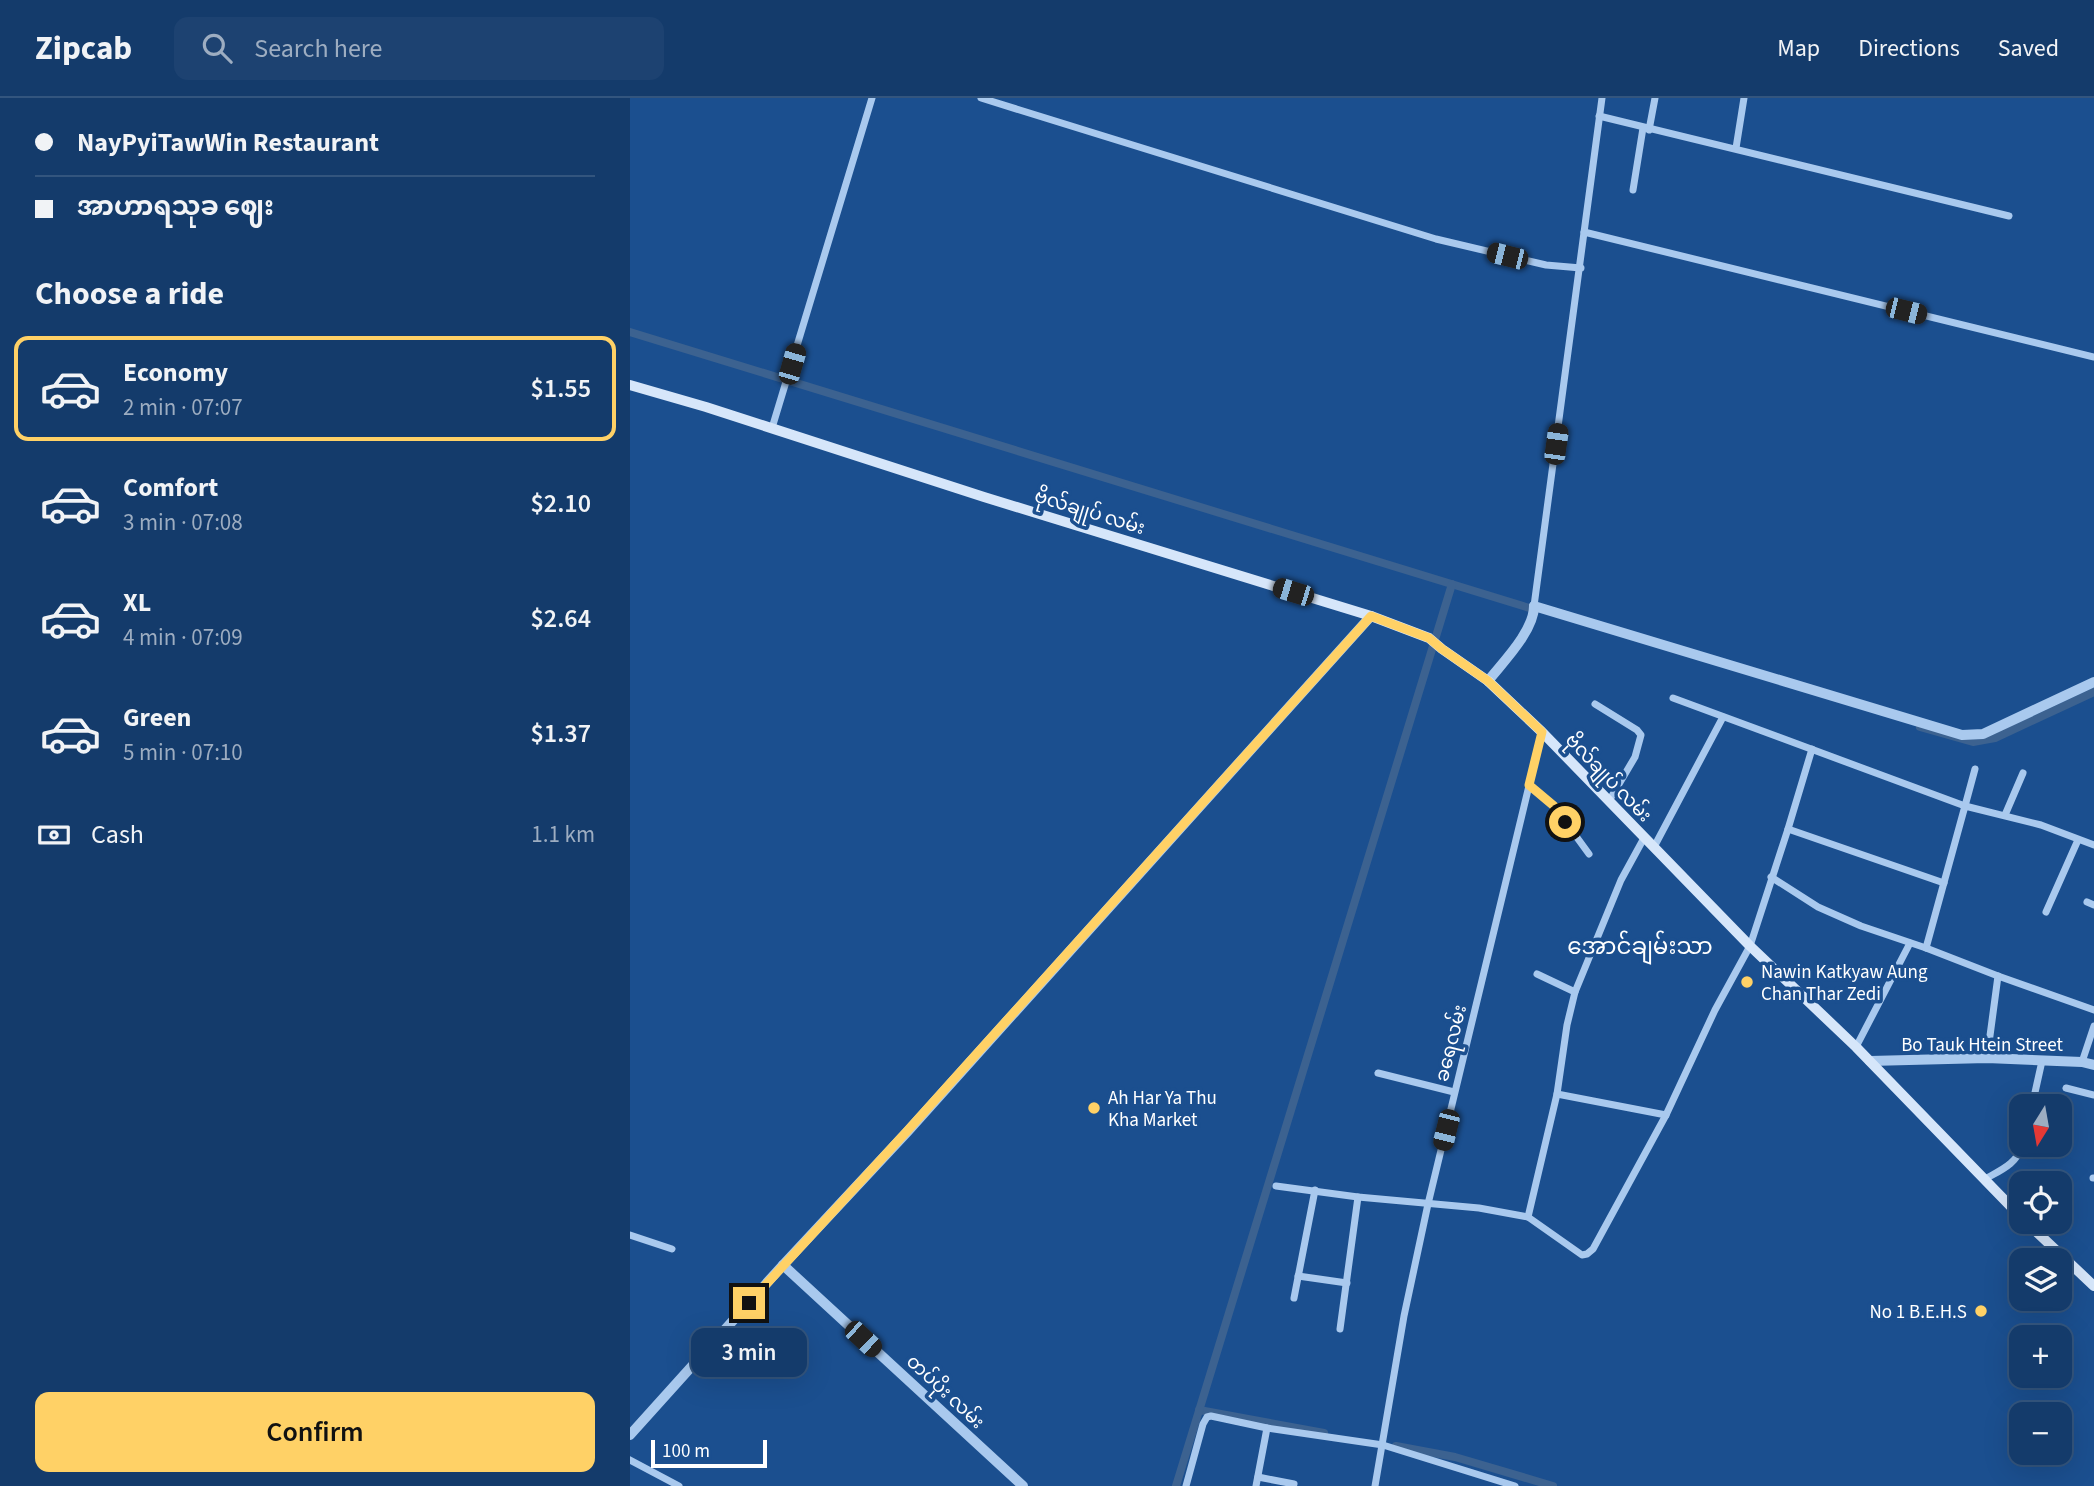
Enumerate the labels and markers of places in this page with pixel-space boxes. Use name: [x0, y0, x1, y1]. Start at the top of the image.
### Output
place label: Nawin Katkyaw Aung Chan Thar Zedi: [1761, 959, 1928, 1008]
marker: Nawin Katkyaw Aung Chan Thar Zedi: [1739, 974, 1755, 990]
place label: Ah Har Ya Thu Kha Market: [1108, 1085, 1217, 1134]
marker: Ah Har Ya Thu Kha Market: [1086, 1100, 1102, 1116]
place label: No 1 B.E.H.S: [1869, 1299, 1967, 1326]
marker: No 1 B.E.H.S: [1973, 1303, 1989, 1319]

